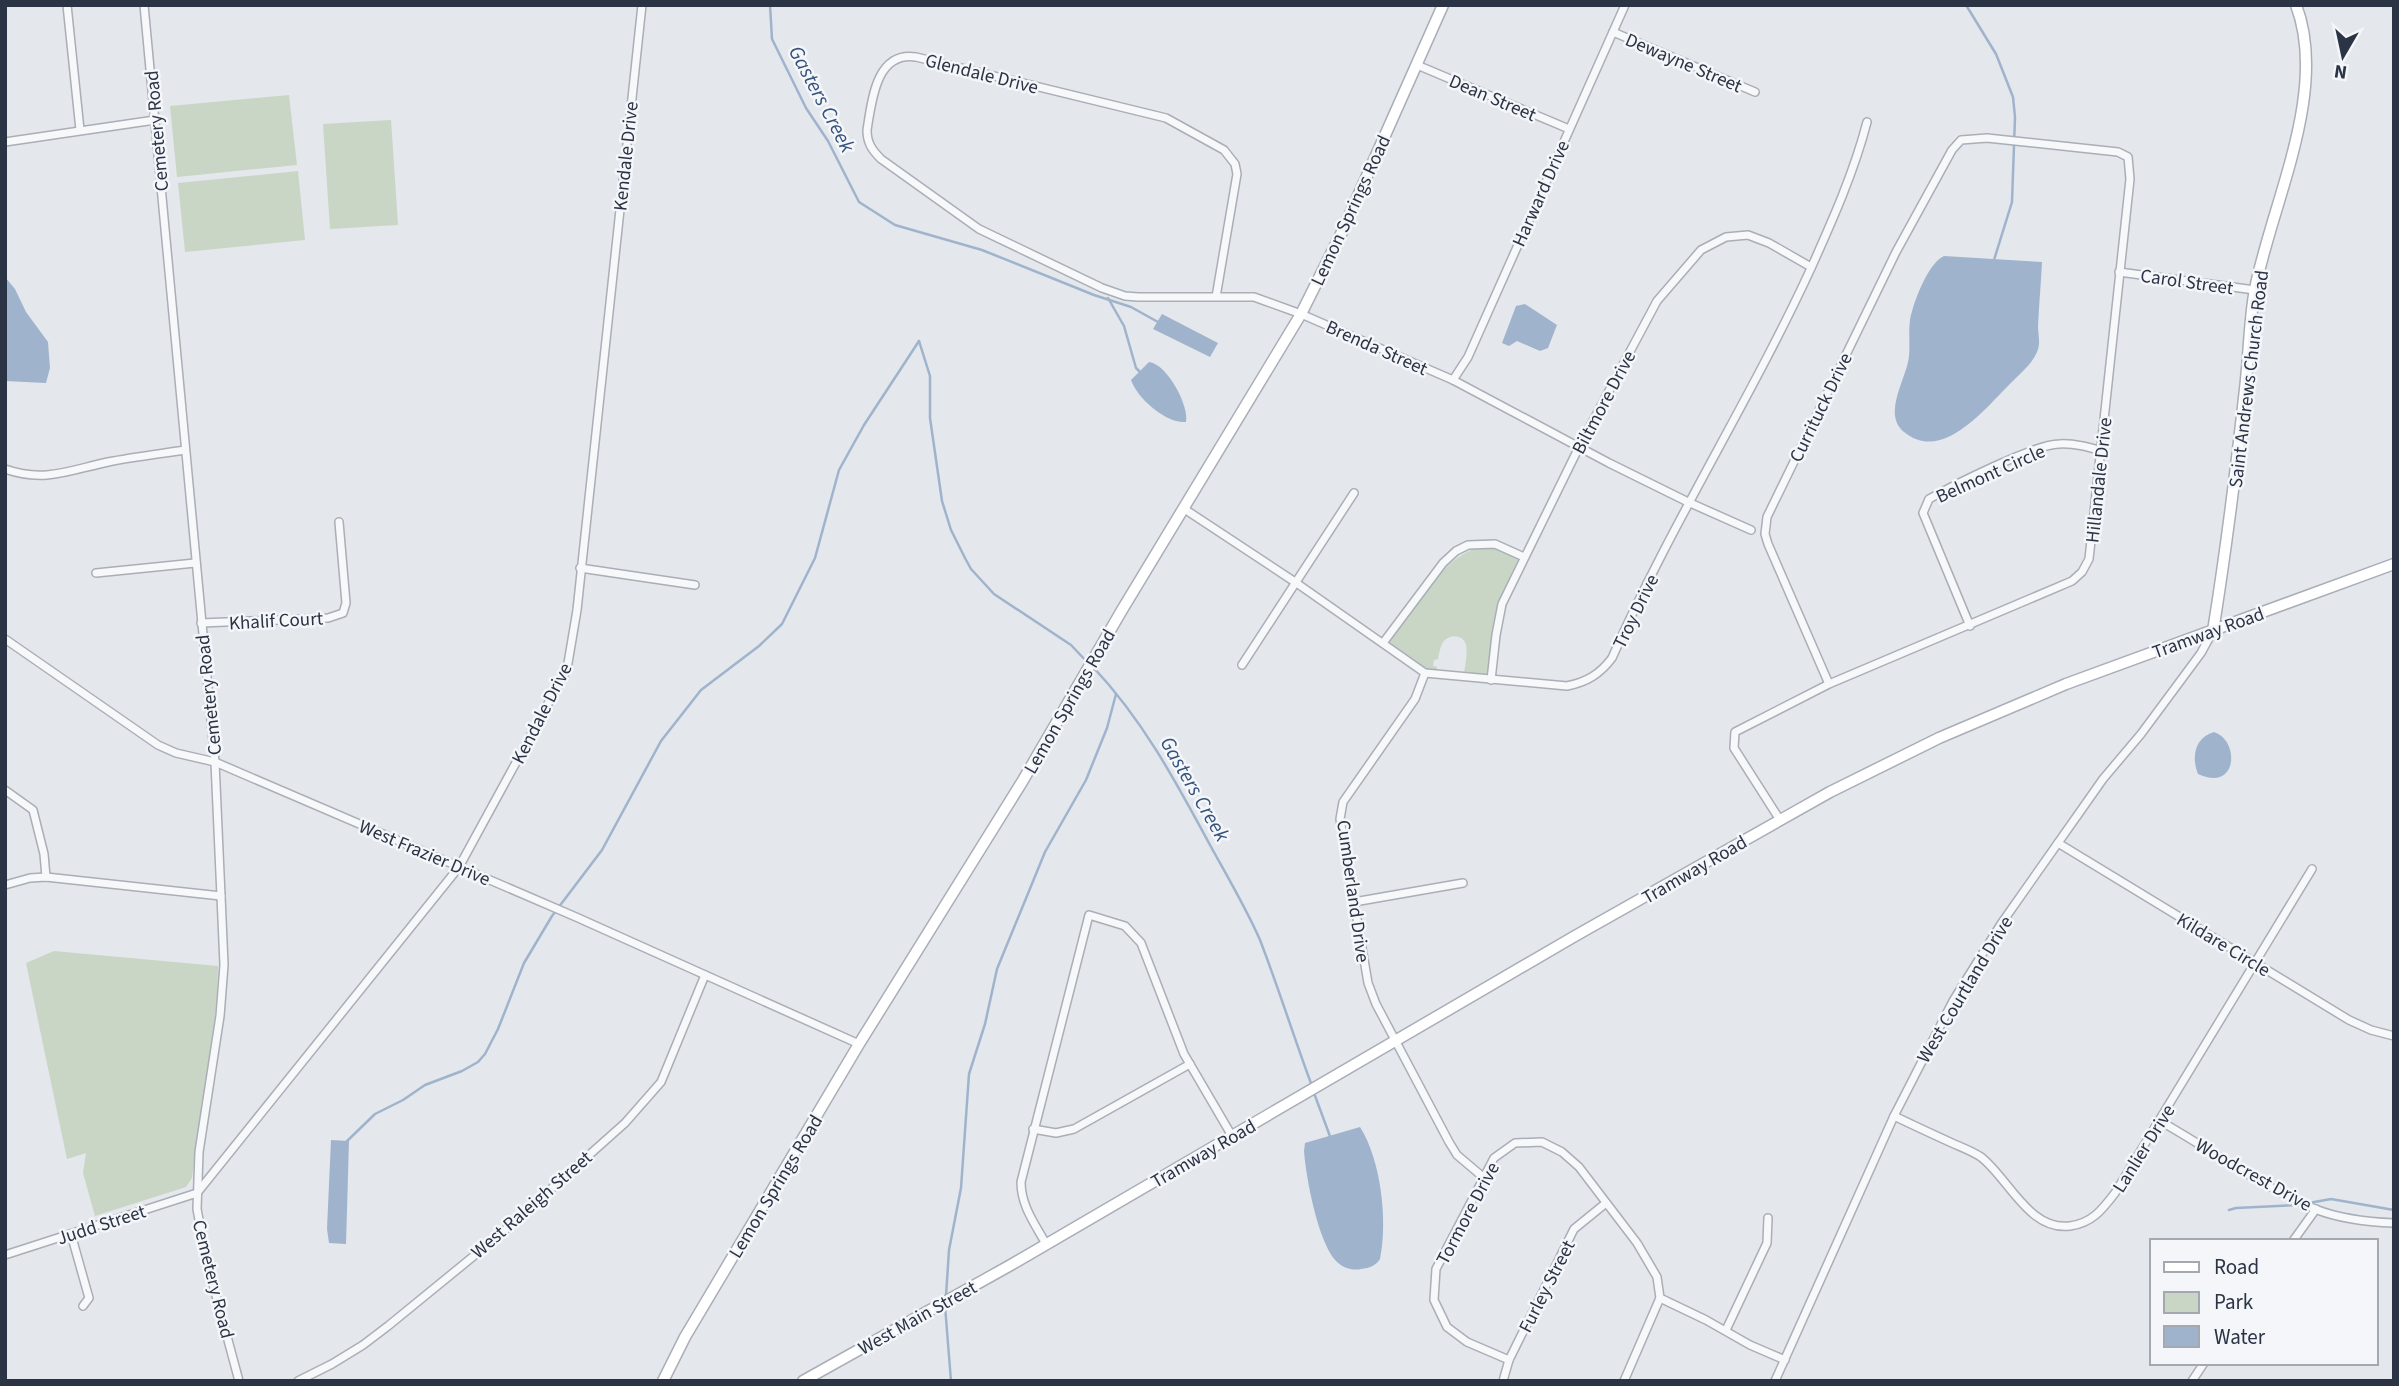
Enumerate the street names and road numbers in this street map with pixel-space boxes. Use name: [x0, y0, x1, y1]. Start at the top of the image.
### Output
street label: Dewayne Street: [1621, 27, 1746, 100]
street label: Glendale Drive: [922, 47, 1041, 102]
street label: Dean Street: [1445, 68, 1541, 129]
street label: Cemetery Road: [139, 69, 176, 193]
street label: Kendale Drive: [607, 100, 646, 212]
street label: Lemon Springs Road: [1305, 131, 1398, 290]
street label: Harward Drive: [1506, 136, 1577, 251]
street label: Carol Street: [2139, 263, 2235, 302]
street label: Saint Andrews Church Road: [2223, 269, 2276, 490]
street label: Brenda Street: [1321, 314, 1432, 383]
street label: Biltmore Drive: [1566, 346, 1643, 459]
street label: Currituck Drive: [1783, 348, 1859, 467]
street label: Hillandale Drive: [2079, 416, 2120, 544]
street label: Belmont Circle: [1932, 438, 2050, 510]
street label: Troy Drive: [1607, 570, 1666, 653]
street label: Tramway Road: [2149, 601, 2268, 666]
street label: Khalif Court: [228, 606, 324, 637]
street label: Lemon Springs Road: [1018, 624, 1123, 779]
street label: Cemetery Road: [190, 633, 229, 757]
street label: Kendale Drive: [505, 659, 579, 769]
street label: West Frazier Drive: [354, 813, 494, 893]
street label: Cumberland Drive: [1329, 818, 1376, 964]
street label: Tramway Road: [1637, 829, 1752, 911]
street label: Kildare Circle: [2171, 907, 2275, 984]
street label: West Courtland Drive: [1911, 911, 2020, 1068]
street label: Lanlier Drive: [2106, 1099, 2182, 1198]
street label: Lemon Springs Road: [723, 1110, 830, 1264]
street label: Tramway Road: [1146, 1113, 1261, 1195]
street label: Woodcrest Drive: [2190, 1132, 2316, 1219]
street label: West Raleigh Street: [465, 1144, 599, 1265]
street label: Tormore Drive: [1430, 1158, 1507, 1270]
street label: Judd Street: [54, 1198, 150, 1252]
street label: Cemetery Road: [185, 1217, 240, 1342]
street label: Furley Street: [1512, 1235, 1582, 1338]
street label: West Main Street: [853, 1274, 983, 1362]

